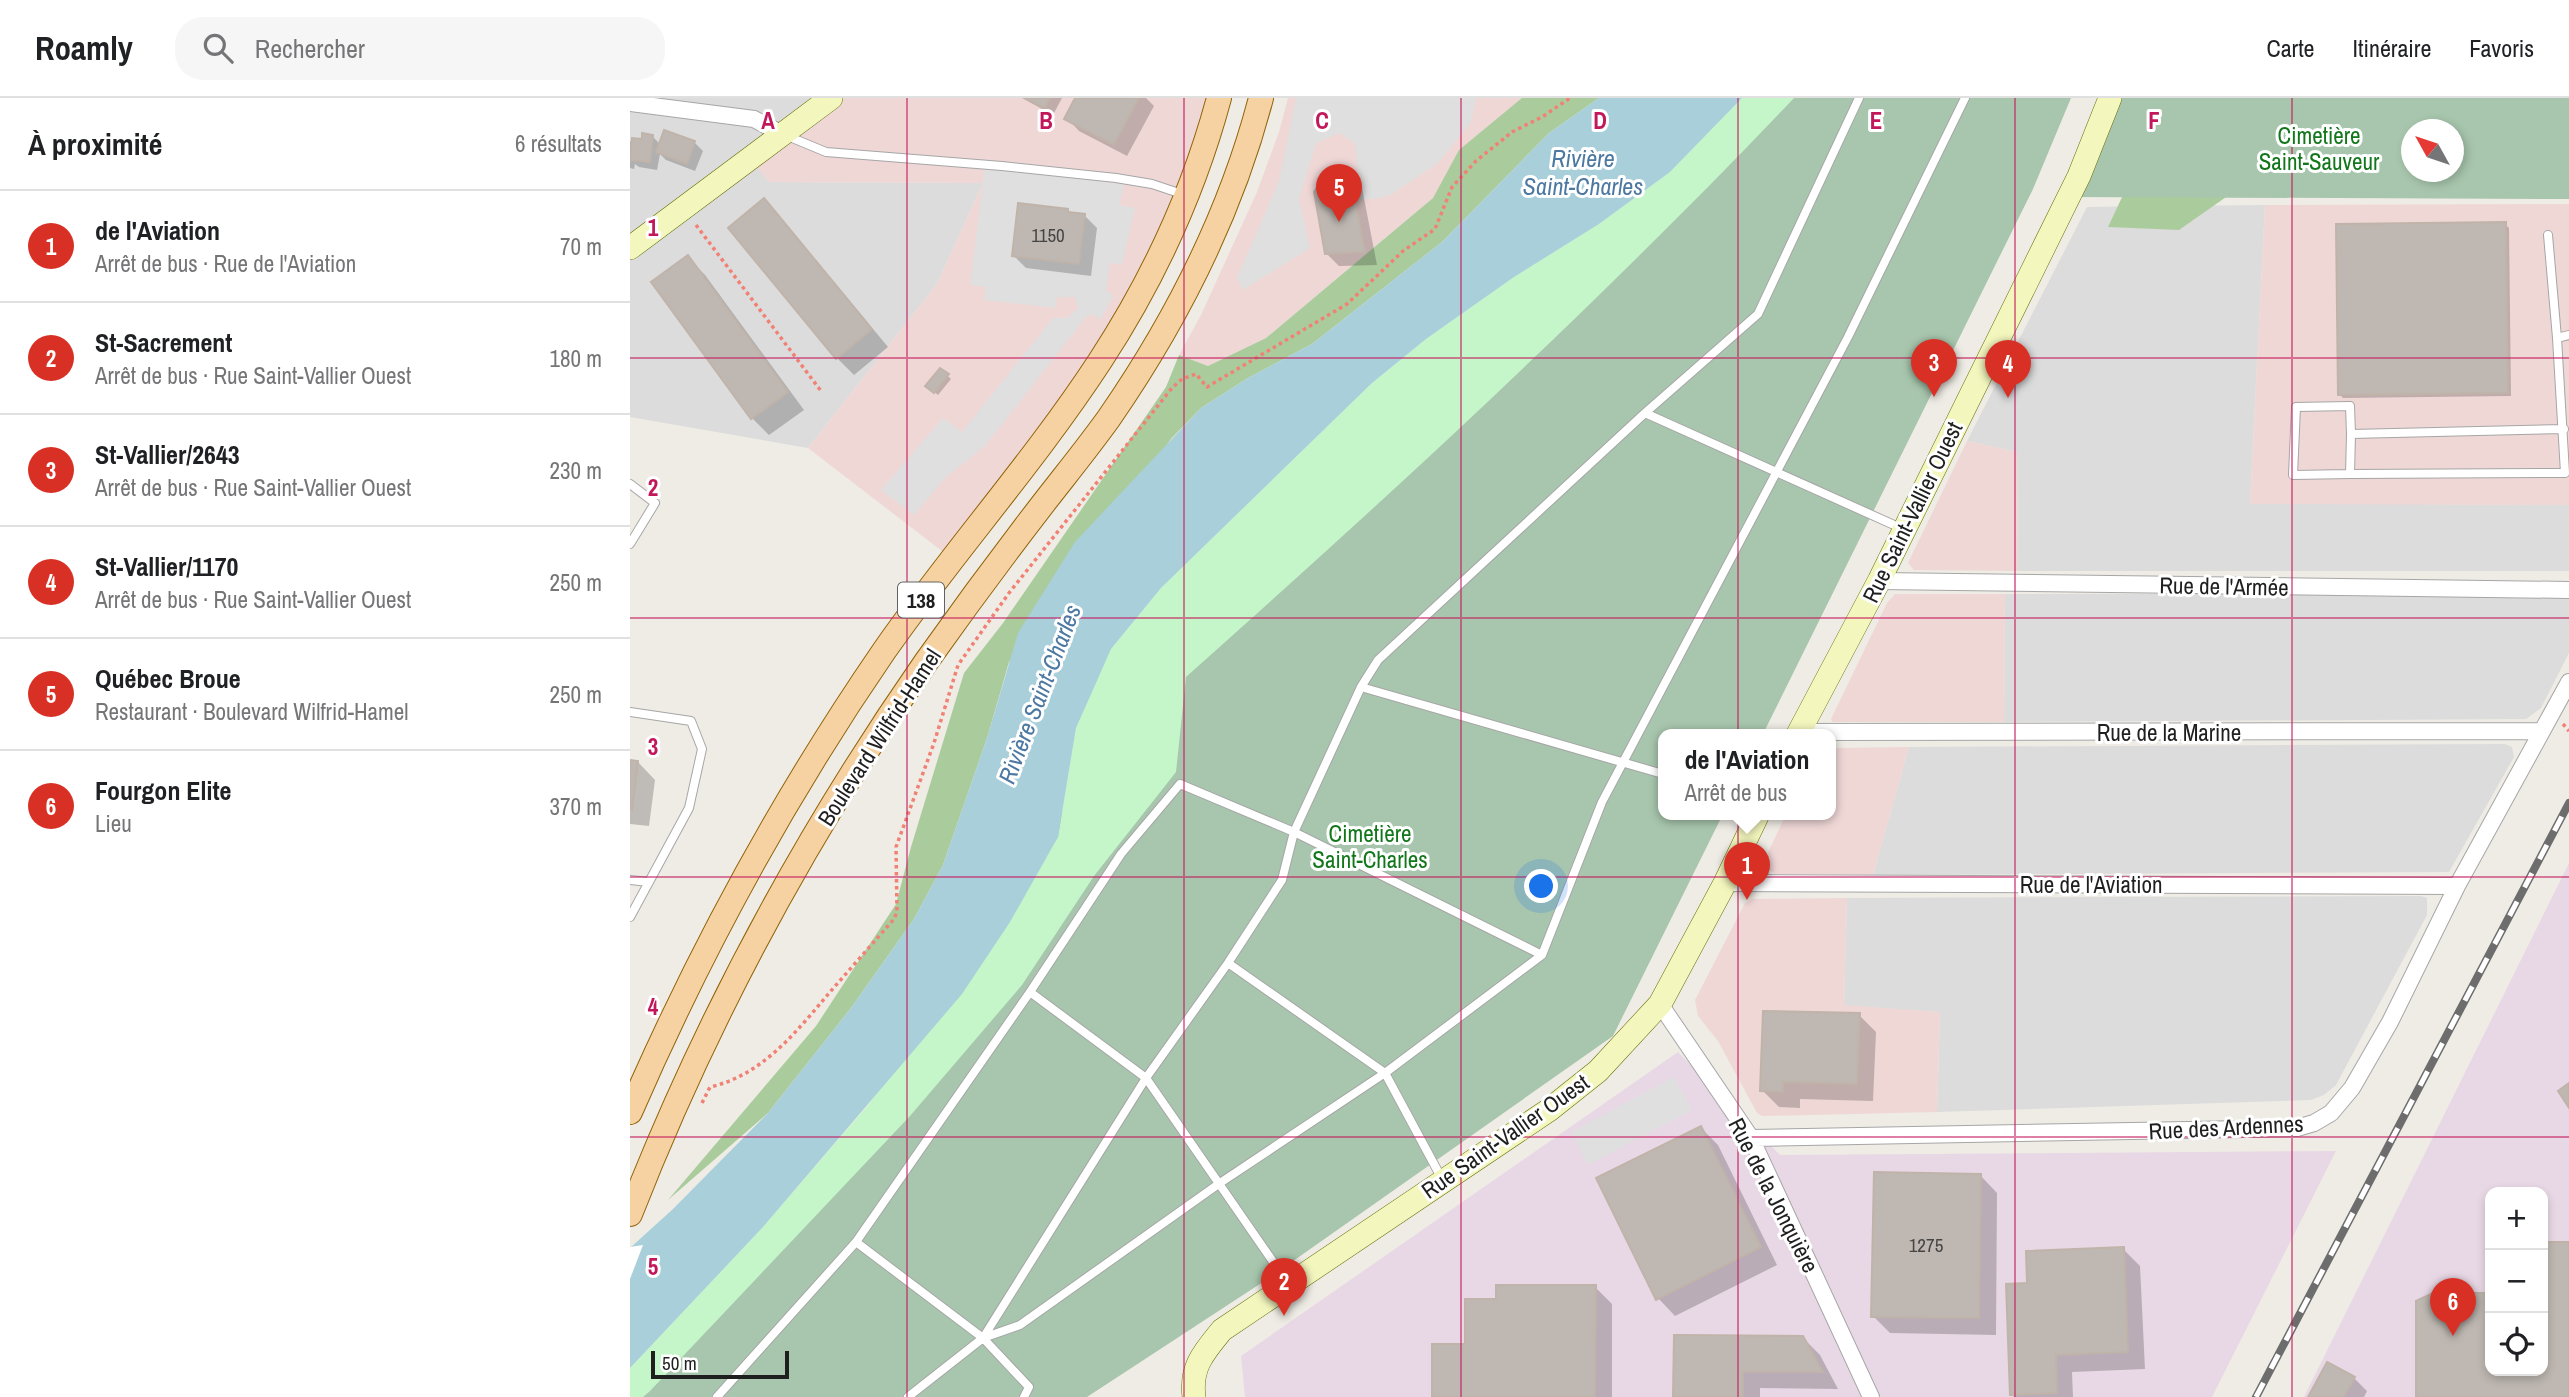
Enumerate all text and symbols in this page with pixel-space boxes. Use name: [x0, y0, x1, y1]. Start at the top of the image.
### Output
search box: [175, 17, 665, 80]
text: Roamly: [35, 26, 133, 70]
icon: search: [199, 29, 237, 67]
text: Rechercher: [255, 31, 365, 66]
text: Carte: [2266, 32, 2315, 64]
text: Itinéraire: [2353, 32, 2431, 64]
text: Favoris: [2469, 32, 2534, 64]
text: A: [761, 105, 775, 136]
text: B: [1039, 105, 1053, 136]
text: C: [1315, 105, 1329, 136]
text: D: [1593, 105, 1607, 136]
text: E: [1870, 105, 1882, 136]
text: F: [2148, 105, 2160, 136]
north arrow: [2401, 119, 2464, 182]
park label: Cimetière Saint-Sauveur: [2259, 120, 2380, 177]
text: À proximité: [28, 124, 162, 164]
text: 6 résultats: [515, 128, 602, 159]
water label: Rivière Saint-Charles: [1523, 142, 1643, 202]
pin: 5: [1316, 164, 1362, 222]
text: 1: [648, 212, 659, 243]
text: de l'Aviation: [95, 213, 220, 248]
house number: 1150: [1031, 222, 1065, 248]
text: 1: [46, 231, 56, 262]
text: 70 m: [560, 231, 602, 262]
text: Arrêt de bus · Rue de l'Aviation: [95, 248, 356, 279]
text: St-Sacrement: [95, 325, 232, 360]
pin: 3: [1911, 339, 1957, 397]
pin: 4: [1985, 340, 2031, 398]
text: 2: [46, 343, 56, 374]
text: 180 m: [550, 343, 602, 374]
text: Arrêt de bus · Rue Saint-Vallier Ouest: [95, 360, 411, 391]
street label: Rue Saint-Vallier Ouest: [1855, 416, 1969, 608]
text: St-Vallier/2643: [95, 437, 240, 472]
text: 3: [46, 455, 56, 486]
text: 230 m: [550, 455, 602, 486]
text: Arrêt de bus · Rue Saint-Vallier Ouest: [95, 472, 411, 503]
text: 2: [648, 472, 658, 503]
text: St-Vallier/1170: [95, 549, 238, 584]
text: 4: [46, 567, 56, 598]
text: 250 m: [550, 567, 602, 598]
street label: Rue de l'Armée: [2159, 569, 2289, 603]
road number: 138: [898, 582, 944, 618]
text: Arrêt de bus · Rue Saint-Vallier Ouest: [95, 584, 411, 615]
water label: Rivière Saint-Charles: [990, 600, 1088, 788]
street label: Boulevard Wilfrid-Hamel: [810, 642, 948, 832]
text: Québec Broue: [95, 661, 241, 696]
text: 5: [46, 679, 56, 710]
text: 250 m: [550, 679, 602, 710]
text: Restaurant · Boulevard Wilfrid-Hamel: [95, 696, 408, 727]
street label: Rue de la Marine: [2097, 717, 2241, 748]
popup: [1658, 729, 1836, 820]
text: 3: [648, 731, 658, 762]
text: de l'Aviation: [1684, 742, 1810, 777]
text: Fourgon Elite: [95, 773, 231, 808]
text: Arrêt de bus: [1684, 777, 1787, 808]
text: 6: [46, 791, 56, 822]
text: 370 m: [550, 791, 602, 822]
text: Lieu: [95, 808, 132, 839]
park label: Cimetière Saint-Charles: [1312, 818, 1428, 875]
pin: 1: [1724, 842, 1770, 900]
your location: [1524, 869, 1558, 903]
street label: Rue de l'Aviation: [2020, 869, 2162, 900]
text: 4: [648, 991, 659, 1022]
street label: Rue Saint-Vallier Ouest: [1415, 1067, 1595, 1205]
street label: Rue des Ardennes: [2148, 1107, 2304, 1147]
street label: Rue de la Jonquière: [1722, 1112, 1826, 1278]
map controls: [2485, 1187, 2548, 1376]
button: +: [2485, 1187, 2548, 1250]
house number: 1275: [1909, 1232, 1944, 1258]
button: −: [2485, 1250, 2548, 1313]
text: 5: [648, 1251, 658, 1282]
pin: 2: [1261, 1258, 1307, 1316]
pin: 6: [2430, 1278, 2476, 1336]
button: locate: [2485, 1313, 2548, 1376]
scale bar: [651, 1348, 789, 1380]
text: 50 m: [662, 1350, 697, 1376]

